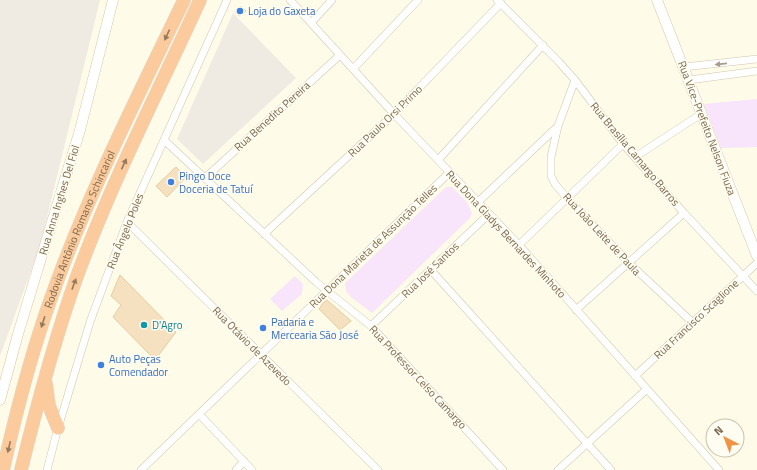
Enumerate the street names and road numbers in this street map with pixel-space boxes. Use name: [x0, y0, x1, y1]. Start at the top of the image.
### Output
street label: Rua Vice-Prefeito Nelson Fiuza: [674, 58, 740, 198]
street label: Rua Benedito Pereira: [230, 77, 314, 155]
street label: Rua Paulo Orsi Primo: [344, 81, 426, 161]
street label: Rua Brasília Camargo Barros: [587, 98, 683, 210]
street label: Rua Anna Inghes Del Fiol: [35, 143, 83, 257]
street label: Rodovia Antônio Romano Schincariol: [40, 148, 119, 311]
street label: Rua Dona Gladys Bernardes Minhoto: [442, 166, 570, 302]
street label: Rua Dona Marieta de Assunção Telles: [305, 180, 441, 312]
street label: Rua João Leite de Paula: [559, 189, 645, 279]
street label: Rua Ângelo Poles: [103, 191, 147, 271]
street label: Rua José Santos: [398, 238, 462, 302]
street label: Rua Francisco Scaglione: [650, 275, 742, 363]
street label: Rua Otávio de Azevedo: [209, 303, 295, 389]
street label: Rua Professor Celso Camargo: [366, 322, 471, 433]

